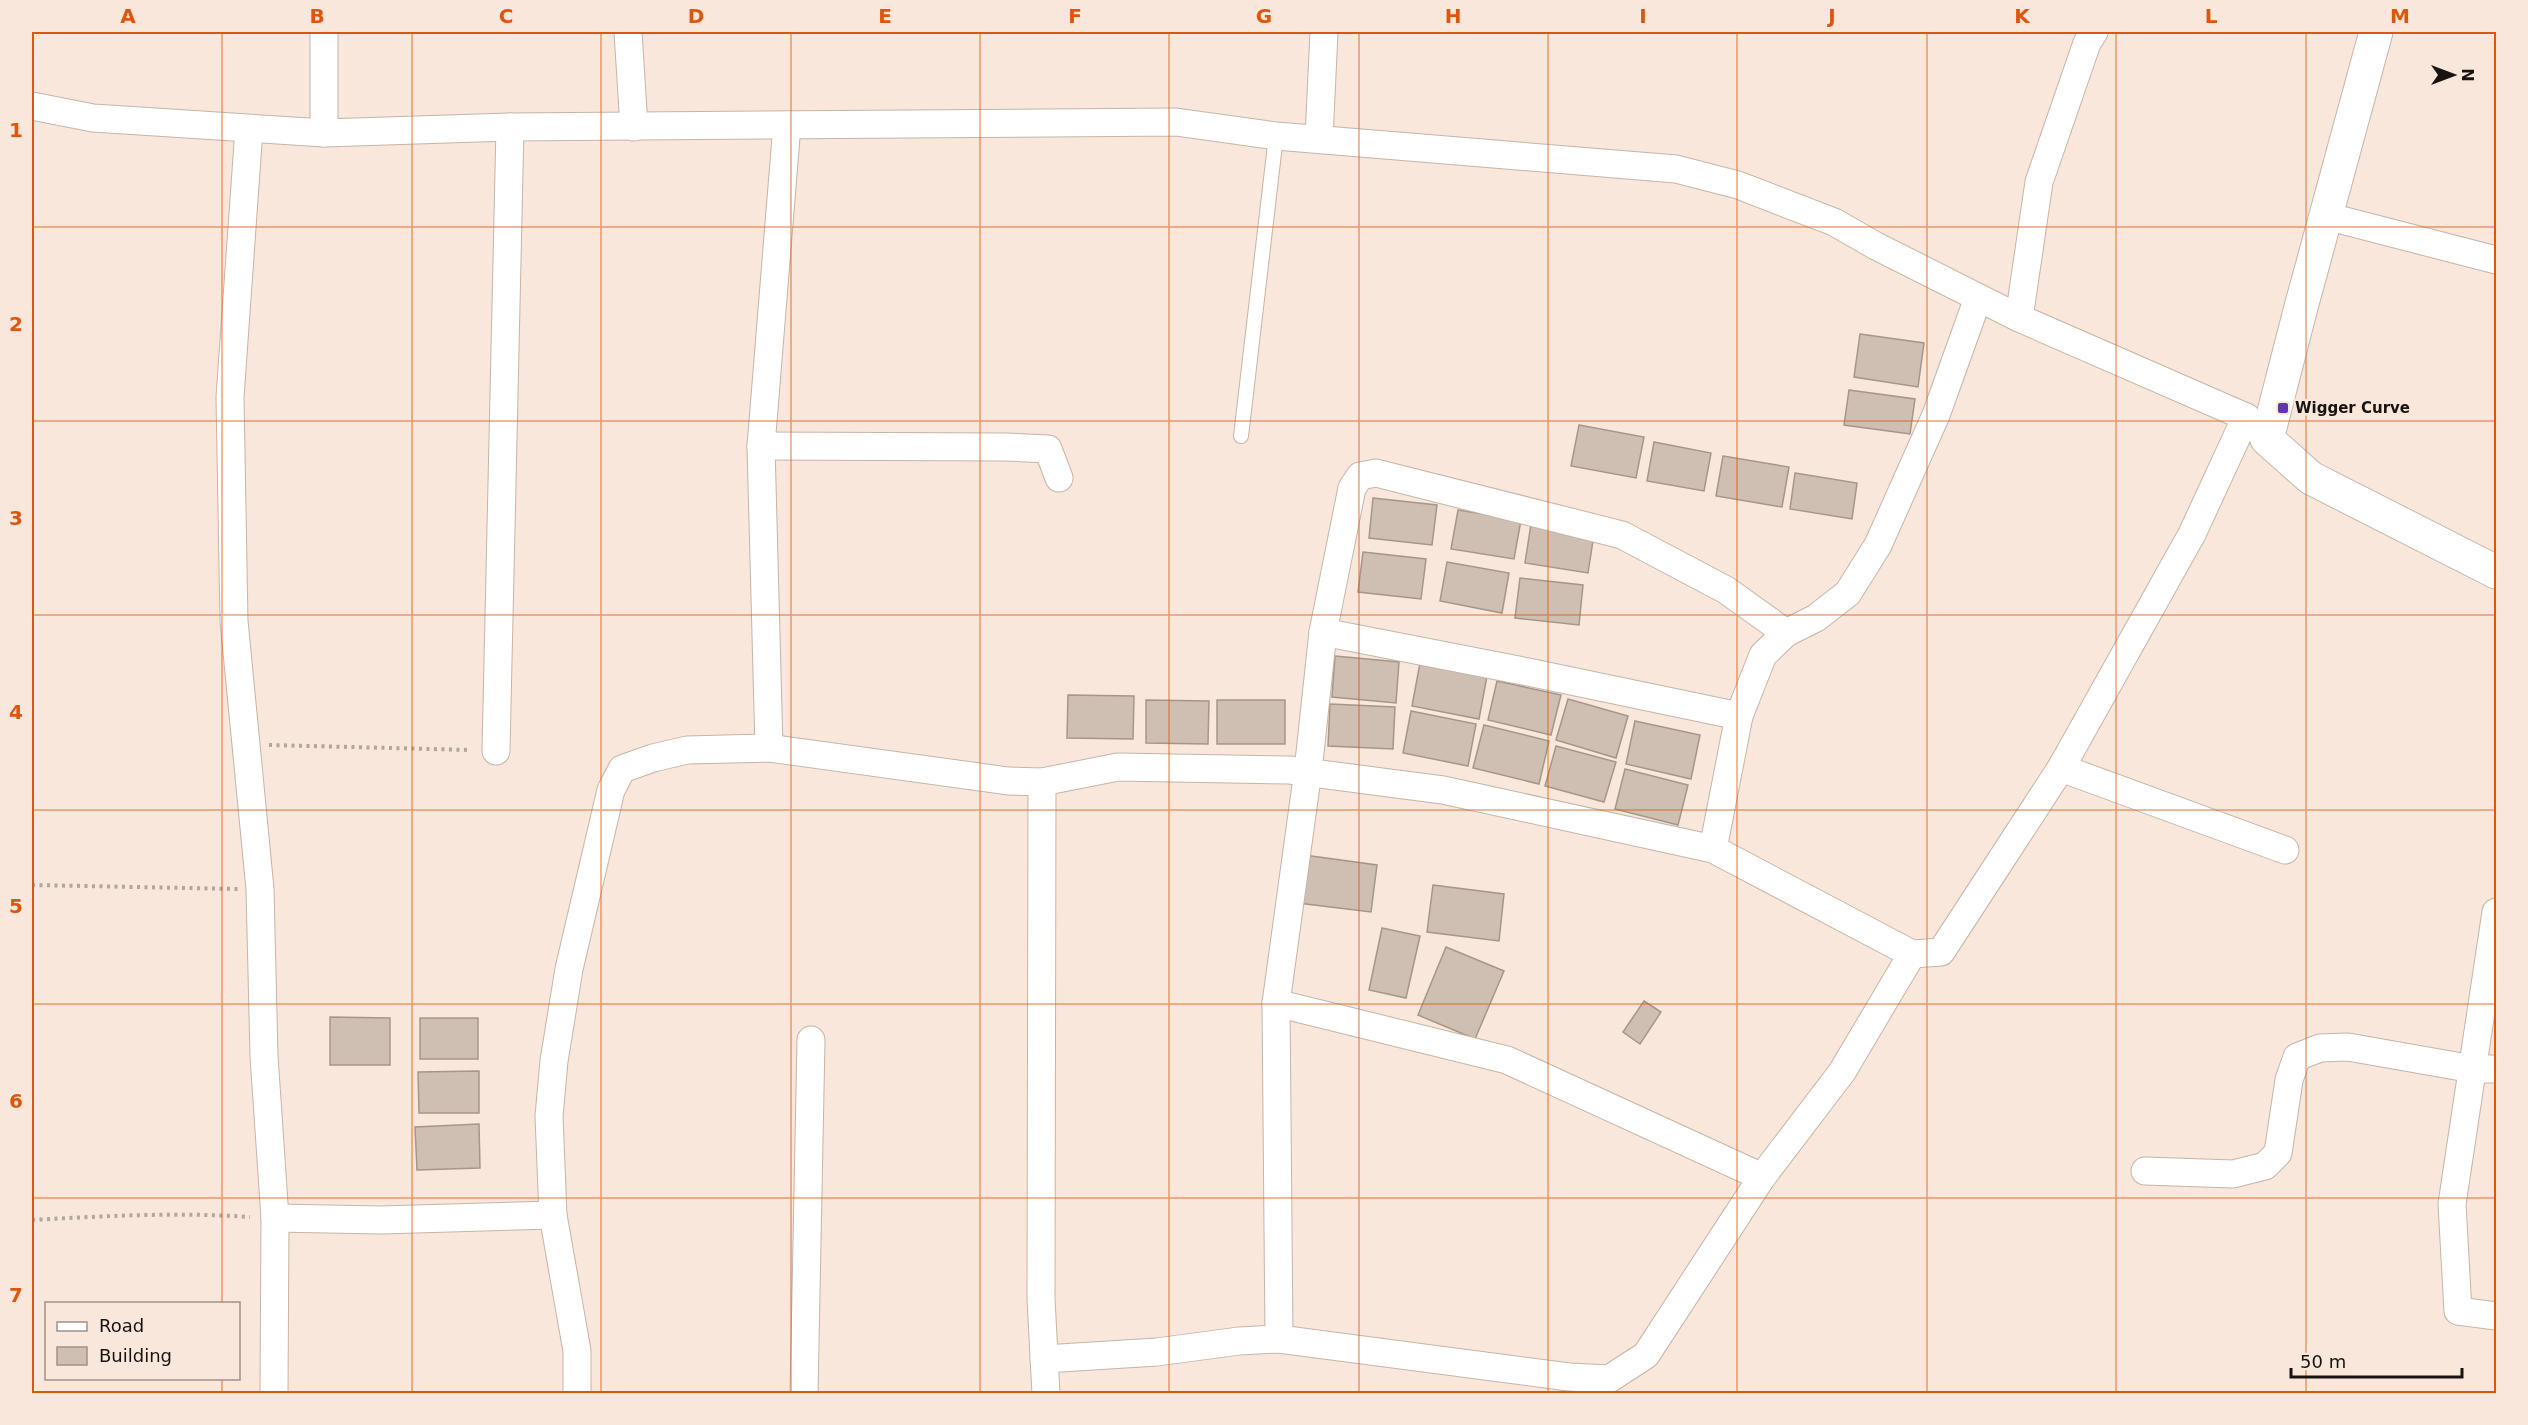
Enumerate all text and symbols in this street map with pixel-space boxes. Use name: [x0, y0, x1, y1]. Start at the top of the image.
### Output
text: A: [120, 4, 136, 28]
text: B: [309, 4, 325, 28]
text: C: [499, 4, 513, 28]
text: D: [688, 4, 704, 28]
text: E: [878, 4, 892, 28]
text: F: [1068, 4, 1082, 28]
text: G: [1256, 4, 1272, 28]
text: H: [1445, 4, 1461, 28]
text: I: [1639, 4, 1647, 28]
text: J: [1826, 4, 1836, 28]
text: K: [2014, 4, 2031, 28]
text: L: [2205, 4, 2218, 28]
text: M: [2390, 4, 2410, 28]
north arrow: [2423, 45, 2483, 105]
text: N: [2458, 68, 2477, 82]
text: 1: [9, 118, 23, 142]
text: 2: [9, 312, 23, 336]
place label: Wigger Curve: [2295, 399, 2410, 417]
marker: Wigger Curve: [2276, 401, 2290, 415]
text: 3: [9, 506, 23, 530]
text: 4: [9, 700, 23, 724]
text: 5: [9, 894, 23, 918]
text: 6: [9, 1089, 23, 1113]
text: 7: [9, 1283, 23, 1307]
legend: [45, 1302, 240, 1380]
text: Road: [99, 1315, 144, 1336]
scale bar: [2291, 1341, 2462, 1379]
text: Building: [99, 1345, 172, 1366]
text: 50 m: [2300, 1351, 2346, 1372]

